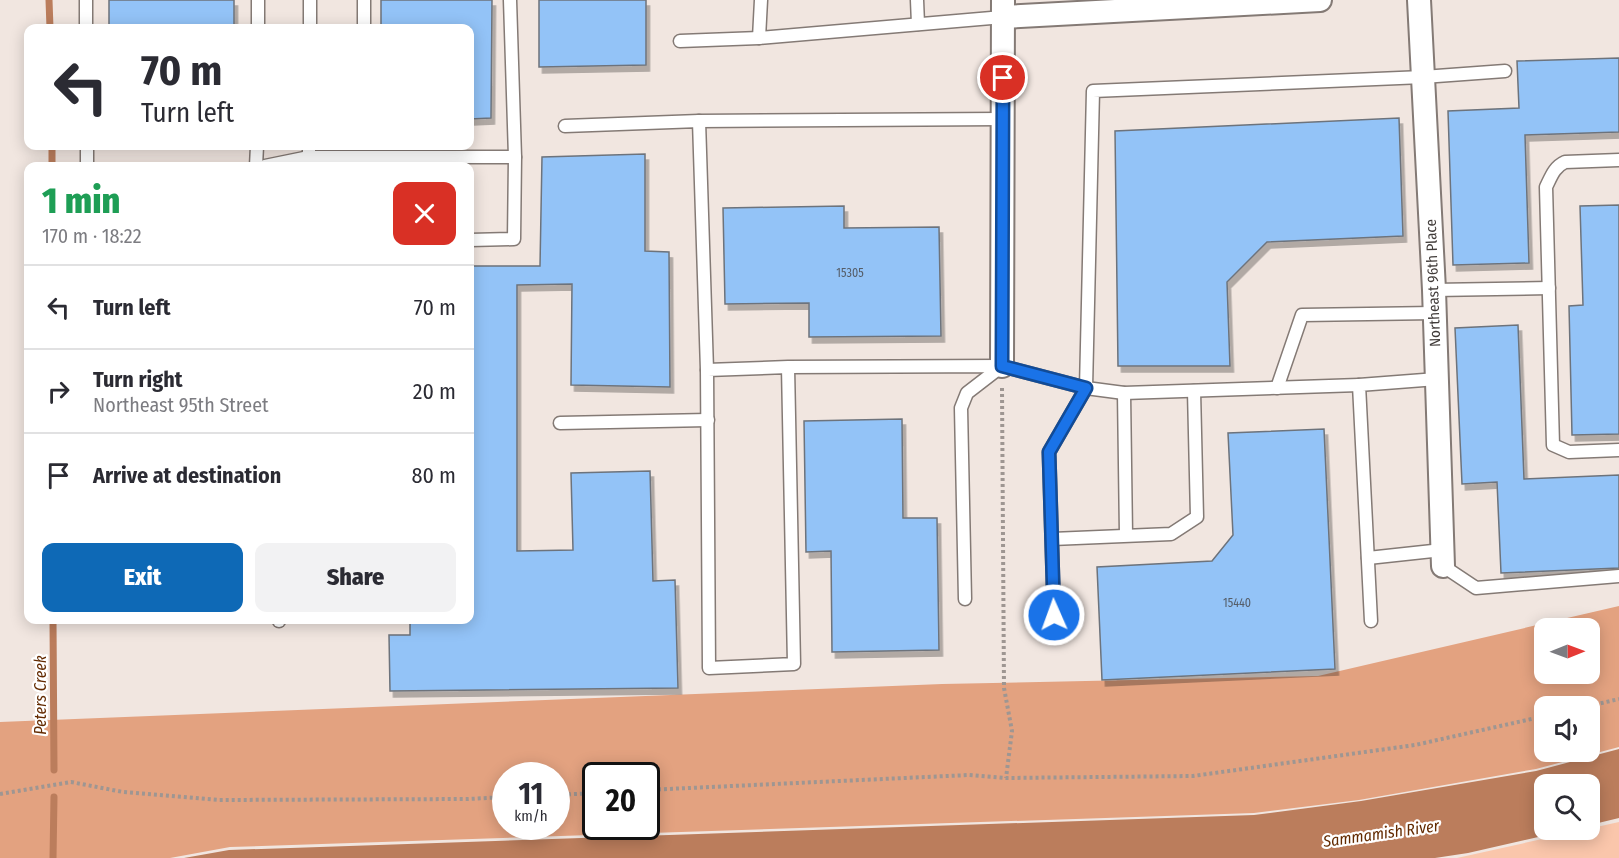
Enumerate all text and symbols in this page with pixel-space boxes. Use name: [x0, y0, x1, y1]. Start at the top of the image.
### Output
text: 70 m: [141, 46, 222, 96]
icon: left: [42, 48, 120, 126]
pin: [977, 52, 1028, 103]
icon: arrive: [986, 61, 1019, 94]
text: Turn left: [141, 97, 234, 129]
text: 1 min: [42, 179, 120, 223]
button: close: [393, 182, 456, 245]
street label: Northeast 96th Place: [1422, 219, 1444, 347]
text: 170 m · 18:22: [42, 224, 142, 248]
house number: 15305: [836, 266, 864, 280]
icon: left: [42, 291, 75, 324]
text: Turn left: [93, 294, 171, 321]
text: 70 m: [414, 294, 456, 321]
text: Turn right: [93, 366, 182, 393]
icon: right: [42, 375, 75, 408]
text: 20 m: [413, 378, 456, 405]
text: Northeast 95th Street: [93, 393, 269, 417]
icon: arrive: [42, 459, 75, 492]
text: Arrive at destination: [93, 462, 281, 489]
text: 80 m: [411, 462, 456, 489]
button: Exit: [42, 543, 243, 612]
button: Share: [255, 543, 456, 612]
position arrow: [1022, 583, 1086, 647]
house number: 15440: [1223, 596, 1251, 610]
north arrow: [1534, 618, 1600, 684]
map controls: [1534, 618, 1600, 840]
water label: Peters Creek: [31, 655, 50, 735]
button: sound: [1534, 696, 1600, 762]
speed limit sign: 20: [582, 762, 660, 840]
button: search: [1534, 774, 1600, 840]
text: 11: [519, 776, 543, 812]
text: km/h: [514, 807, 548, 825]
water label: Sammamish River: [1321, 816, 1441, 851]

